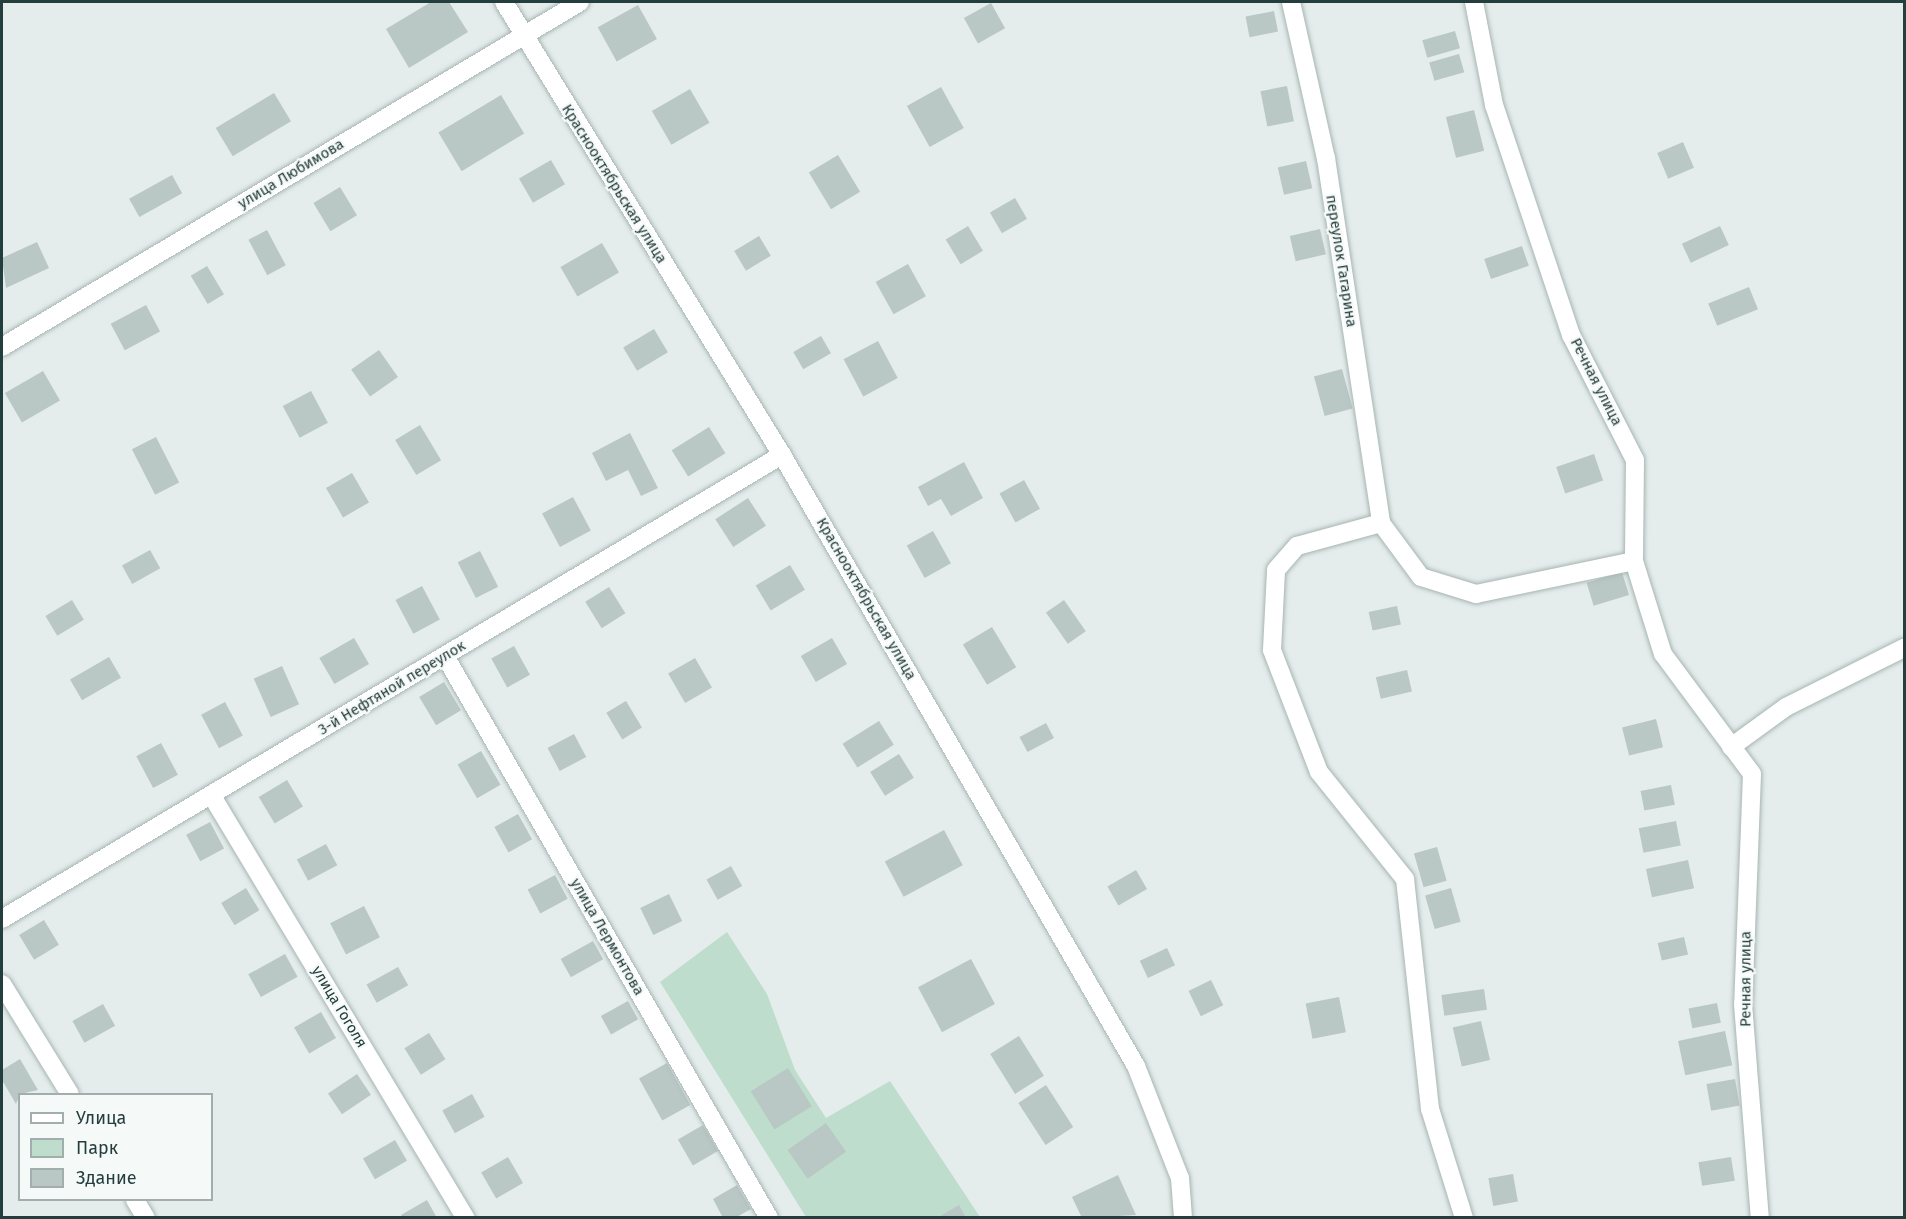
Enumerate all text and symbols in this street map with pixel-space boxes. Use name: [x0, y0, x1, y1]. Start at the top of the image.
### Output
street label: Краснооктябрьская улица: [558, 101, 670, 267]
street label: улица Любимова: [235, 135, 347, 213]
street label: переулок Гагарина: [1322, 194, 1360, 328]
street label: Речная улица: [1566, 335, 1626, 429]
street label: Краснооктябрьская улица: [812, 515, 920, 683]
street label: 3-й Нефтяной переулок: [315, 637, 469, 739]
street label: улица Лермонтова: [566, 875, 648, 999]
street label: Речная улица: [1737, 931, 1755, 1027]
street label: улица Гоголя: [308, 963, 370, 1051]
legend: [18, 1093, 213, 1201]
text: Улица: [76, 1107, 126, 1129]
text: Парк: [76, 1137, 118, 1159]
text: Здание: [76, 1167, 137, 1189]

